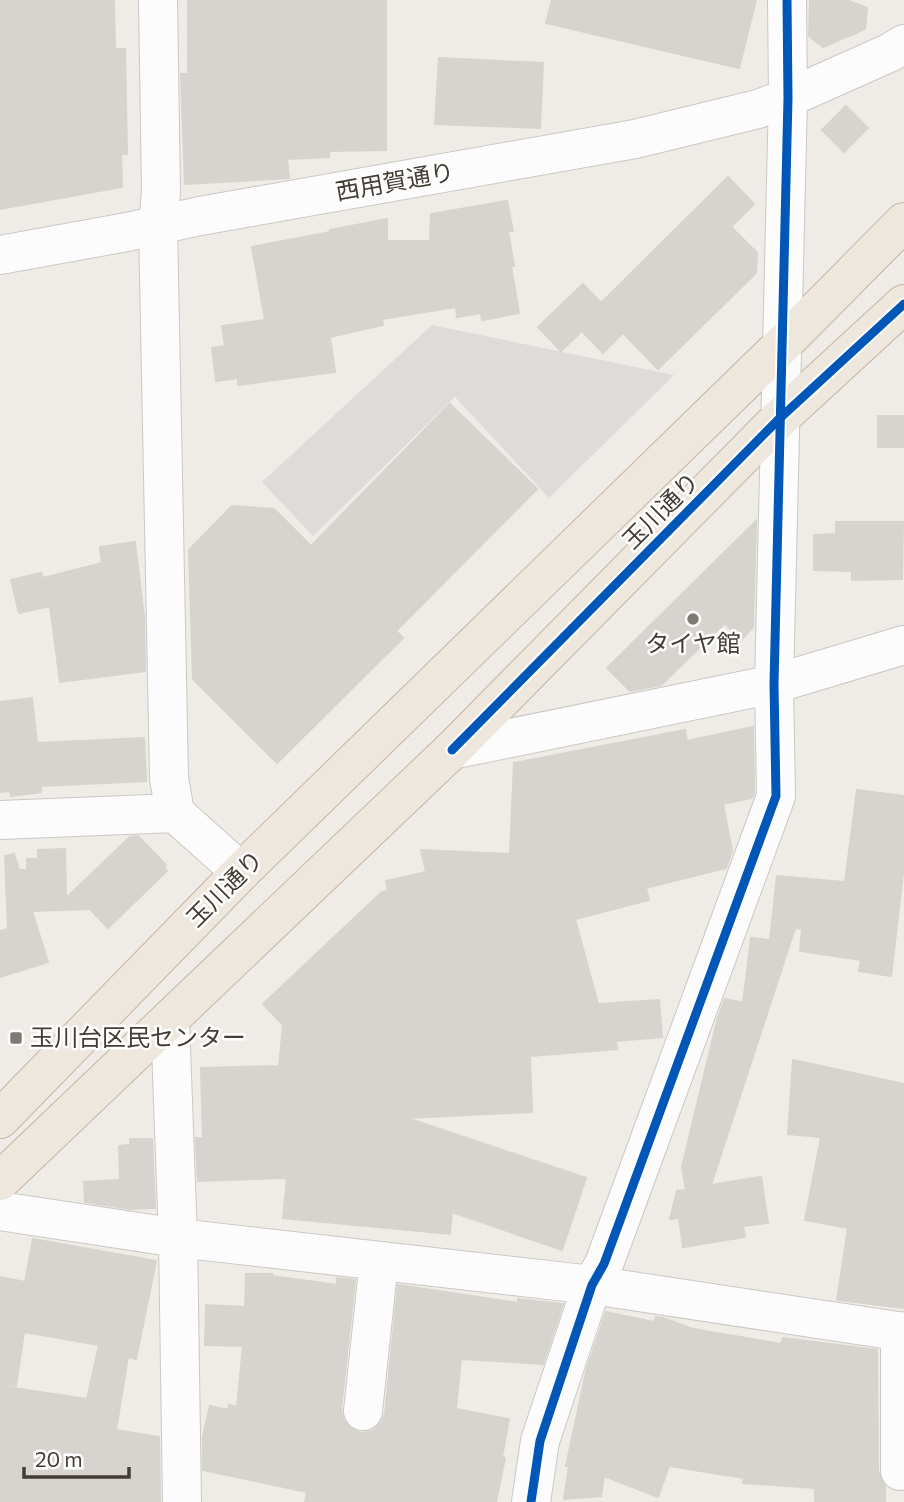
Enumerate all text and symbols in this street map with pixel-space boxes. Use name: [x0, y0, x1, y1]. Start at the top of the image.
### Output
street label: 西用賀通り: [333, 156, 456, 205]
street label: 玉川通り: [616, 466, 704, 554]
marker: タイヤ館: [685, 611, 701, 627]
place label: タイヤ館: [645, 628, 741, 657]
street label: 玉川通り: [180, 844, 268, 932]
place label: 玉川台区民センター: [30, 1022, 246, 1051]
marker: 玉川台区民センター: [8, 1030, 24, 1046]
scale bar: [24, 1436, 130, 1480]
text: 20 m: [35, 1446, 83, 1471]

